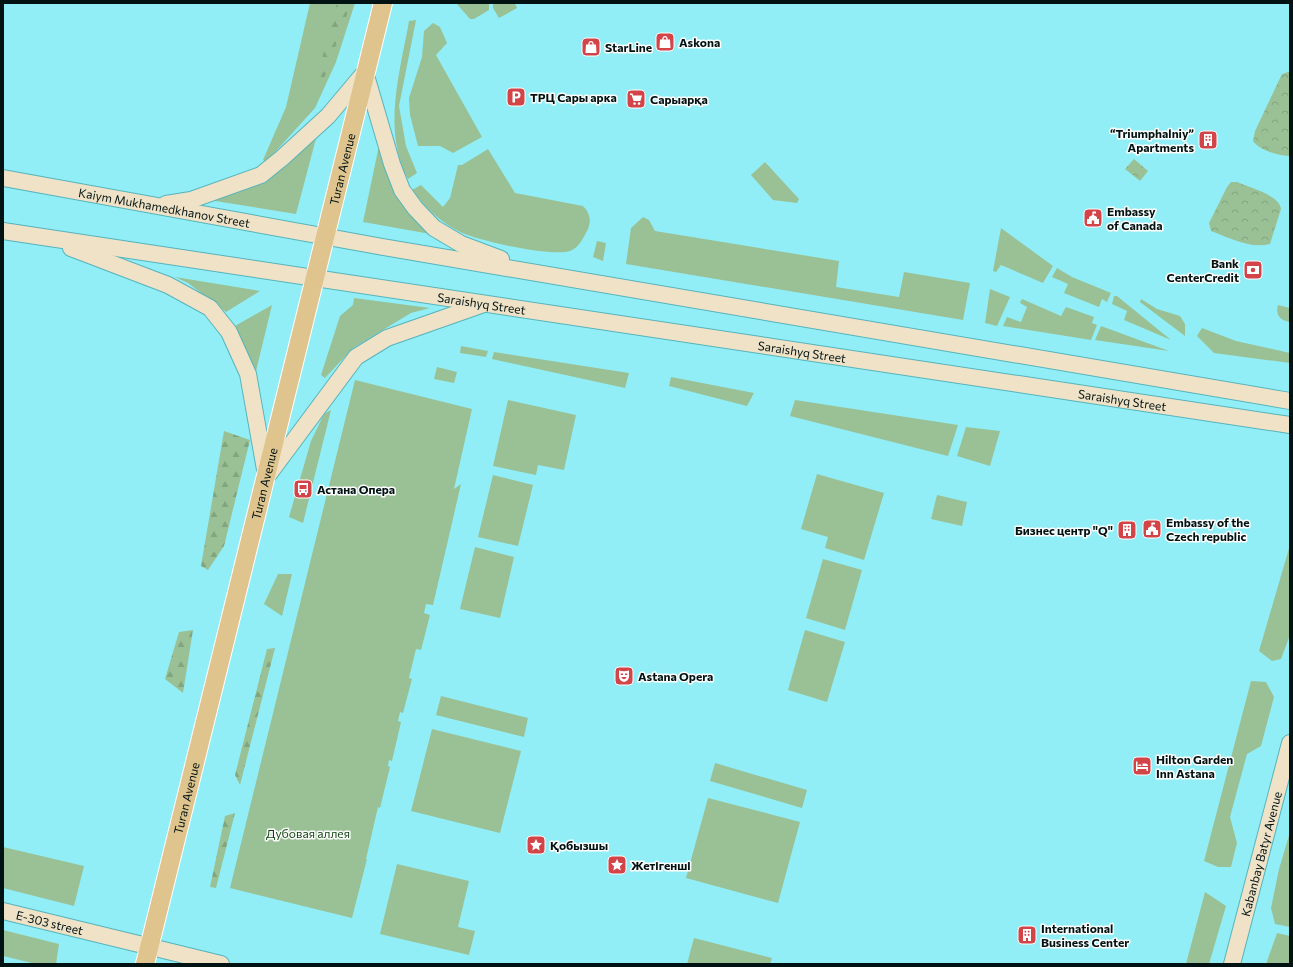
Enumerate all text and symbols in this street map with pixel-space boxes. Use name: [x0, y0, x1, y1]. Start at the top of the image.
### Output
shop icon: Askona: [654, 31, 676, 53]
place label: Askona: [679, 35, 720, 49]
shop icon: StarLine: [580, 36, 602, 58]
place label: StarLine: [605, 40, 652, 54]
parking icon: ТРЦ Сары арка: [505, 86, 527, 108]
supermarket icon: Сарыарқа: [625, 88, 647, 110]
place label: ТРЦ Сары арка: [530, 90, 617, 104]
place label: Сарыарқа: [650, 92, 708, 106]
place label: “Triumphalniy” Apartments: [1110, 126, 1195, 154]
building icon: “Triumphalniy” Apartments: [1197, 129, 1219, 151]
street label: Turan Avenue: [326, 132, 358, 206]
street label: Kaiym Mukhamedkhanov Street: [77, 185, 251, 230]
place label: Embassy of Canada: [1107, 204, 1162, 232]
public building icon: Embassy of Canada: [1082, 207, 1104, 229]
place label: Bank CenterCredit: [1167, 256, 1239, 284]
bank icon: Bank CenterCredit: [1242, 259, 1264, 281]
street label: Saraishyq Street: [437, 290, 527, 317]
street label: Saraishyq Street: [757, 338, 847, 365]
street label: Saraishyq Street: [1077, 386, 1167, 413]
street label: Turan Avenue: [248, 446, 280, 521]
bus stop icon: Астана Опера: [292, 478, 314, 500]
place label: Астана Опера: [317, 482, 395, 496]
place label: Embassy of the Czech republic: [1166, 515, 1250, 543]
public building icon: Embassy of the Czech republic: [1141, 518, 1163, 540]
building icon: Бизнес центр "Q": [1116, 519, 1138, 541]
place label: Бизнес центр "Q": [1015, 523, 1113, 537]
theatre icon: Astana Opera: [613, 665, 635, 687]
place label: Astana Opera: [638, 669, 713, 683]
place label: Hilton Garden Inn Astana: [1156, 752, 1233, 780]
hotel icon: Hilton Garden Inn Astana: [1131, 755, 1153, 777]
street label: Turan Avenue: [170, 761, 202, 835]
street label: Kabanbay Batyr Avenue: [1238, 790, 1284, 918]
park label: Дубовая аллея: [266, 826, 350, 840]
place icon: Қобызшы: [525, 834, 547, 856]
place label: Қобызшы: [550, 838, 608, 852]
place icon: Жетігенші: [606, 854, 628, 876]
place label: Жетігенші: [631, 858, 691, 872]
street label: E-303 street: [15, 907, 85, 937]
place label: International Business Center: [1041, 921, 1129, 949]
building icon: International Business Center: [1016, 924, 1038, 946]

